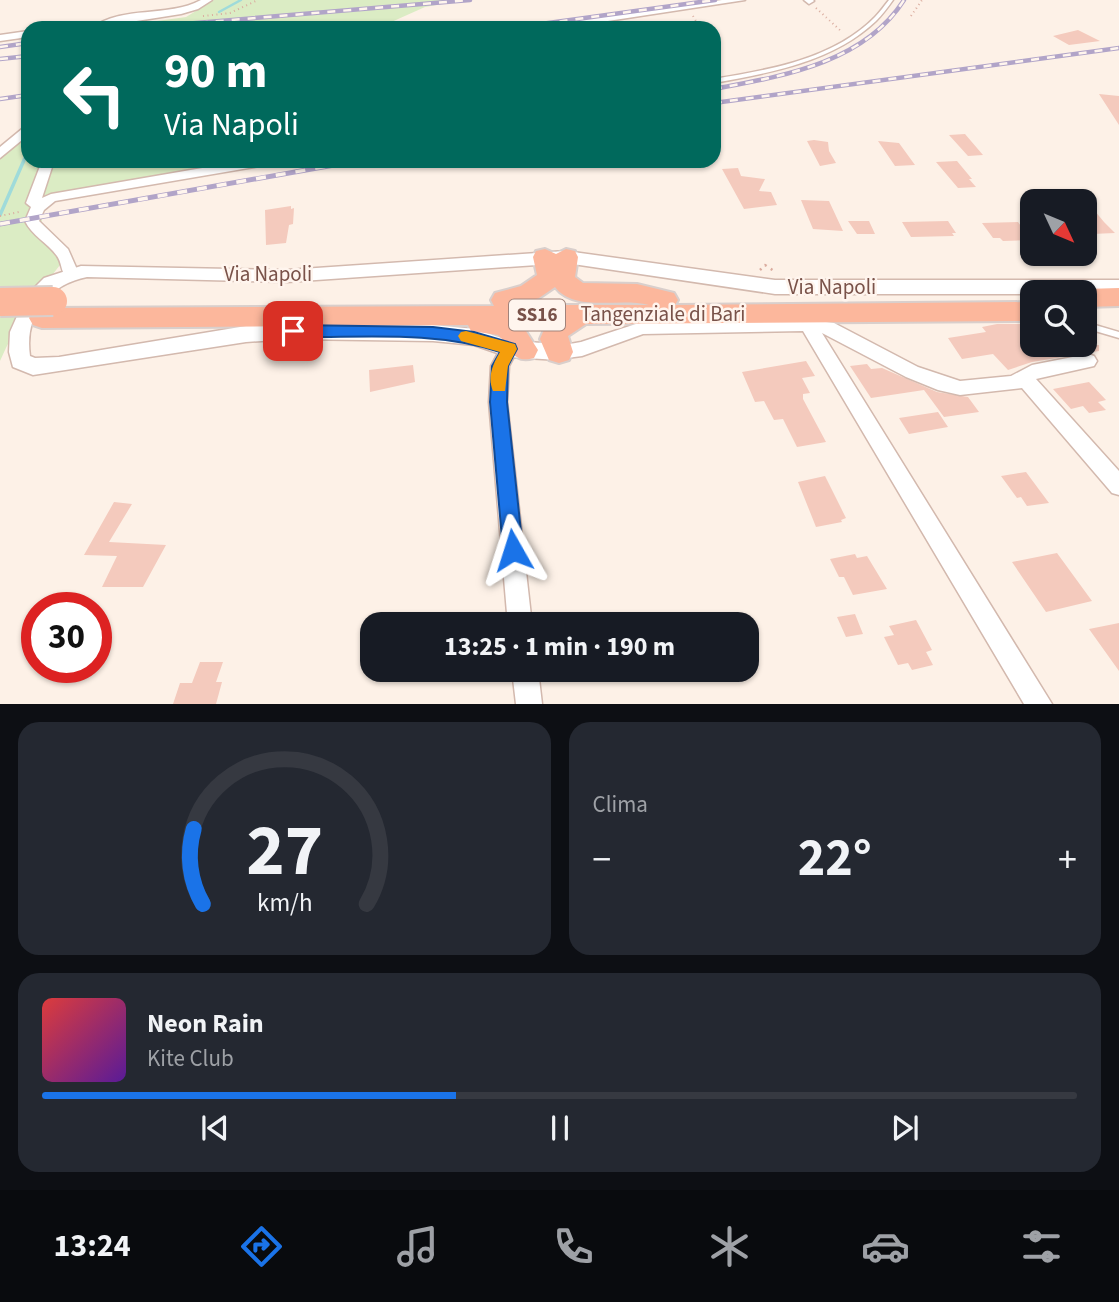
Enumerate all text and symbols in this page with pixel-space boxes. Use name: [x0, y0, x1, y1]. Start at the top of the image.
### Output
text: 90 m: [164, 37, 268, 107]
icon: left: [49, 49, 140, 140]
text: Via Napoli: [164, 102, 299, 148]
north arrow: [1020, 189, 1097, 266]
map controls: [1020, 189, 1097, 357]
street label: Via Napoli: [224, 259, 312, 289]
street label: Via Napoli: [788, 272, 876, 302]
button: search: [1020, 280, 1097, 357]
street label: Tangenziale di Bari: [580, 299, 746, 329]
road number: SS16: [509, 300, 565, 330]
pin: [263, 301, 323, 361]
icon: arrive: [274, 312, 312, 350]
position arrow: [476, 513, 550, 587]
speed limit sign: 30: [21, 592, 112, 683]
text: 13:25 · 1 min · 190 m: [444, 628, 675, 665]
text: Clima: [593, 788, 648, 821]
text: 27: [246, 800, 323, 904]
text: 22°: [798, 822, 872, 896]
text: −: [593, 833, 611, 887]
text: +: [1058, 833, 1077, 887]
text: km/h: [257, 885, 312, 921]
text: Neon Rain: [147, 1005, 264, 1042]
text: Kite Club: [147, 1042, 234, 1075]
icon: previous: [196, 1109, 234, 1147]
icon: pause: [541, 1109, 579, 1147]
icon: next: [886, 1109, 924, 1147]
icon: directions: [237, 1222, 286, 1271]
icon: music: [393, 1222, 442, 1271]
icon: phone: [549, 1222, 598, 1271]
icon: climate: [705, 1222, 754, 1271]
icon: car: [861, 1222, 910, 1271]
icon: filters: [1017, 1222, 1066, 1271]
text: 13:24: [53, 1223, 131, 1269]

